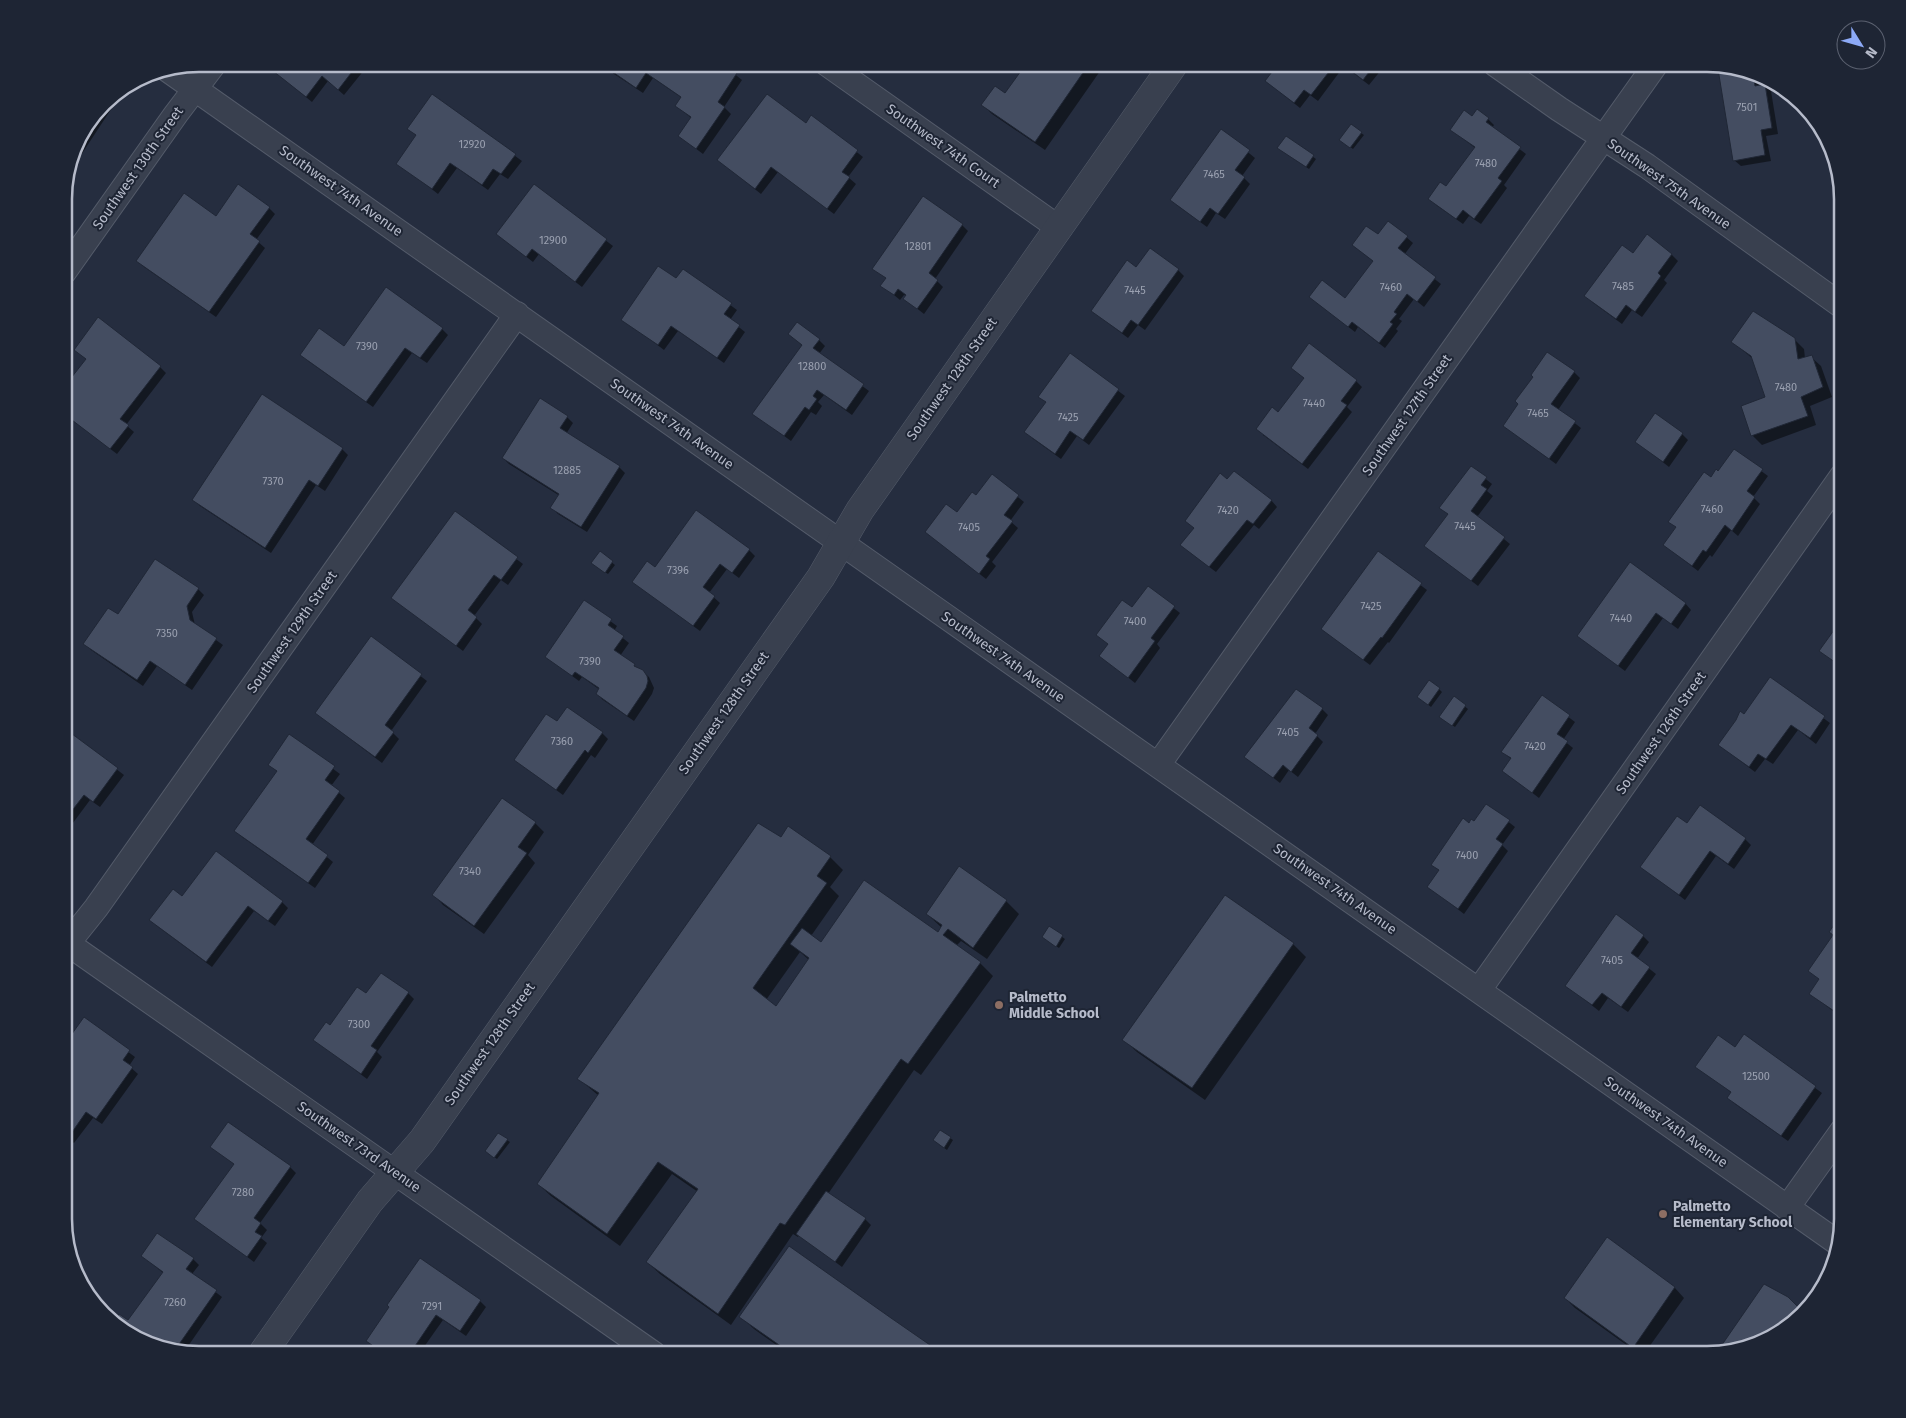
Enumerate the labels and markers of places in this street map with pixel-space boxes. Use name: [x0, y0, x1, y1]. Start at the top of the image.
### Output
place label: Palmetto Middle School: [1009, 989, 1100, 1022]
marker: Palmetto Middle School: [993, 999, 1005, 1011]
place label: Palmetto Elementary School: [1673, 1198, 1793, 1231]
marker: Palmetto Elementary School: [1657, 1208, 1669, 1220]

